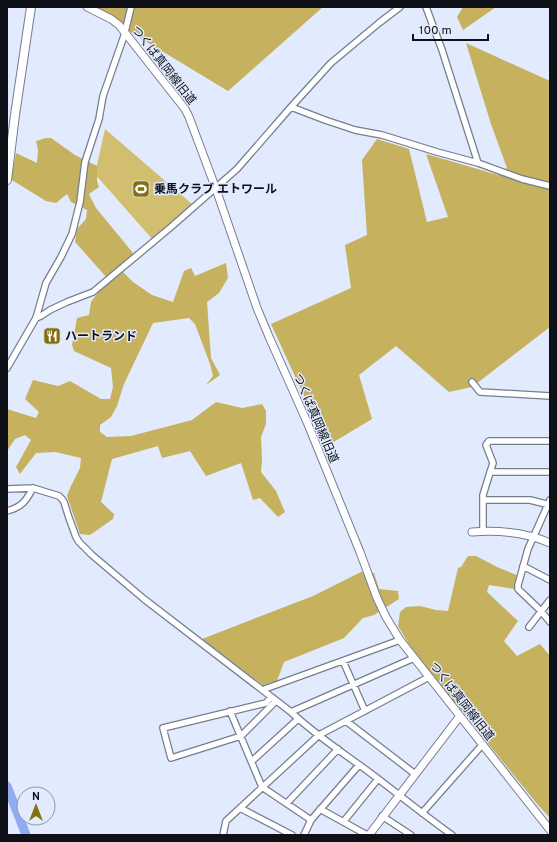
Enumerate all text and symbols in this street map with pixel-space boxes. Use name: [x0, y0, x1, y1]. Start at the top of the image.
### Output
scale bar: [413, 16, 488, 42]
street label: つくば真岡線旧道: [127, 23, 199, 108]
text: 100 m: [419, 23, 452, 39]
sports icon: 乗馬クラブ エトワール: [131, 179, 151, 199]
place label: 乗馬クラブ エトワール: [154, 182, 277, 198]
restaurant icon: ハートランド: [42, 326, 62, 346]
place label: ハートランド: [65, 329, 137, 345]
street label: つくば真岡線旧道: [289, 371, 341, 466]
street label: つくば真岡線旧道: [425, 659, 497, 744]
north arrow: [16, 786, 56, 826]
text: N: [32, 790, 40, 804]

